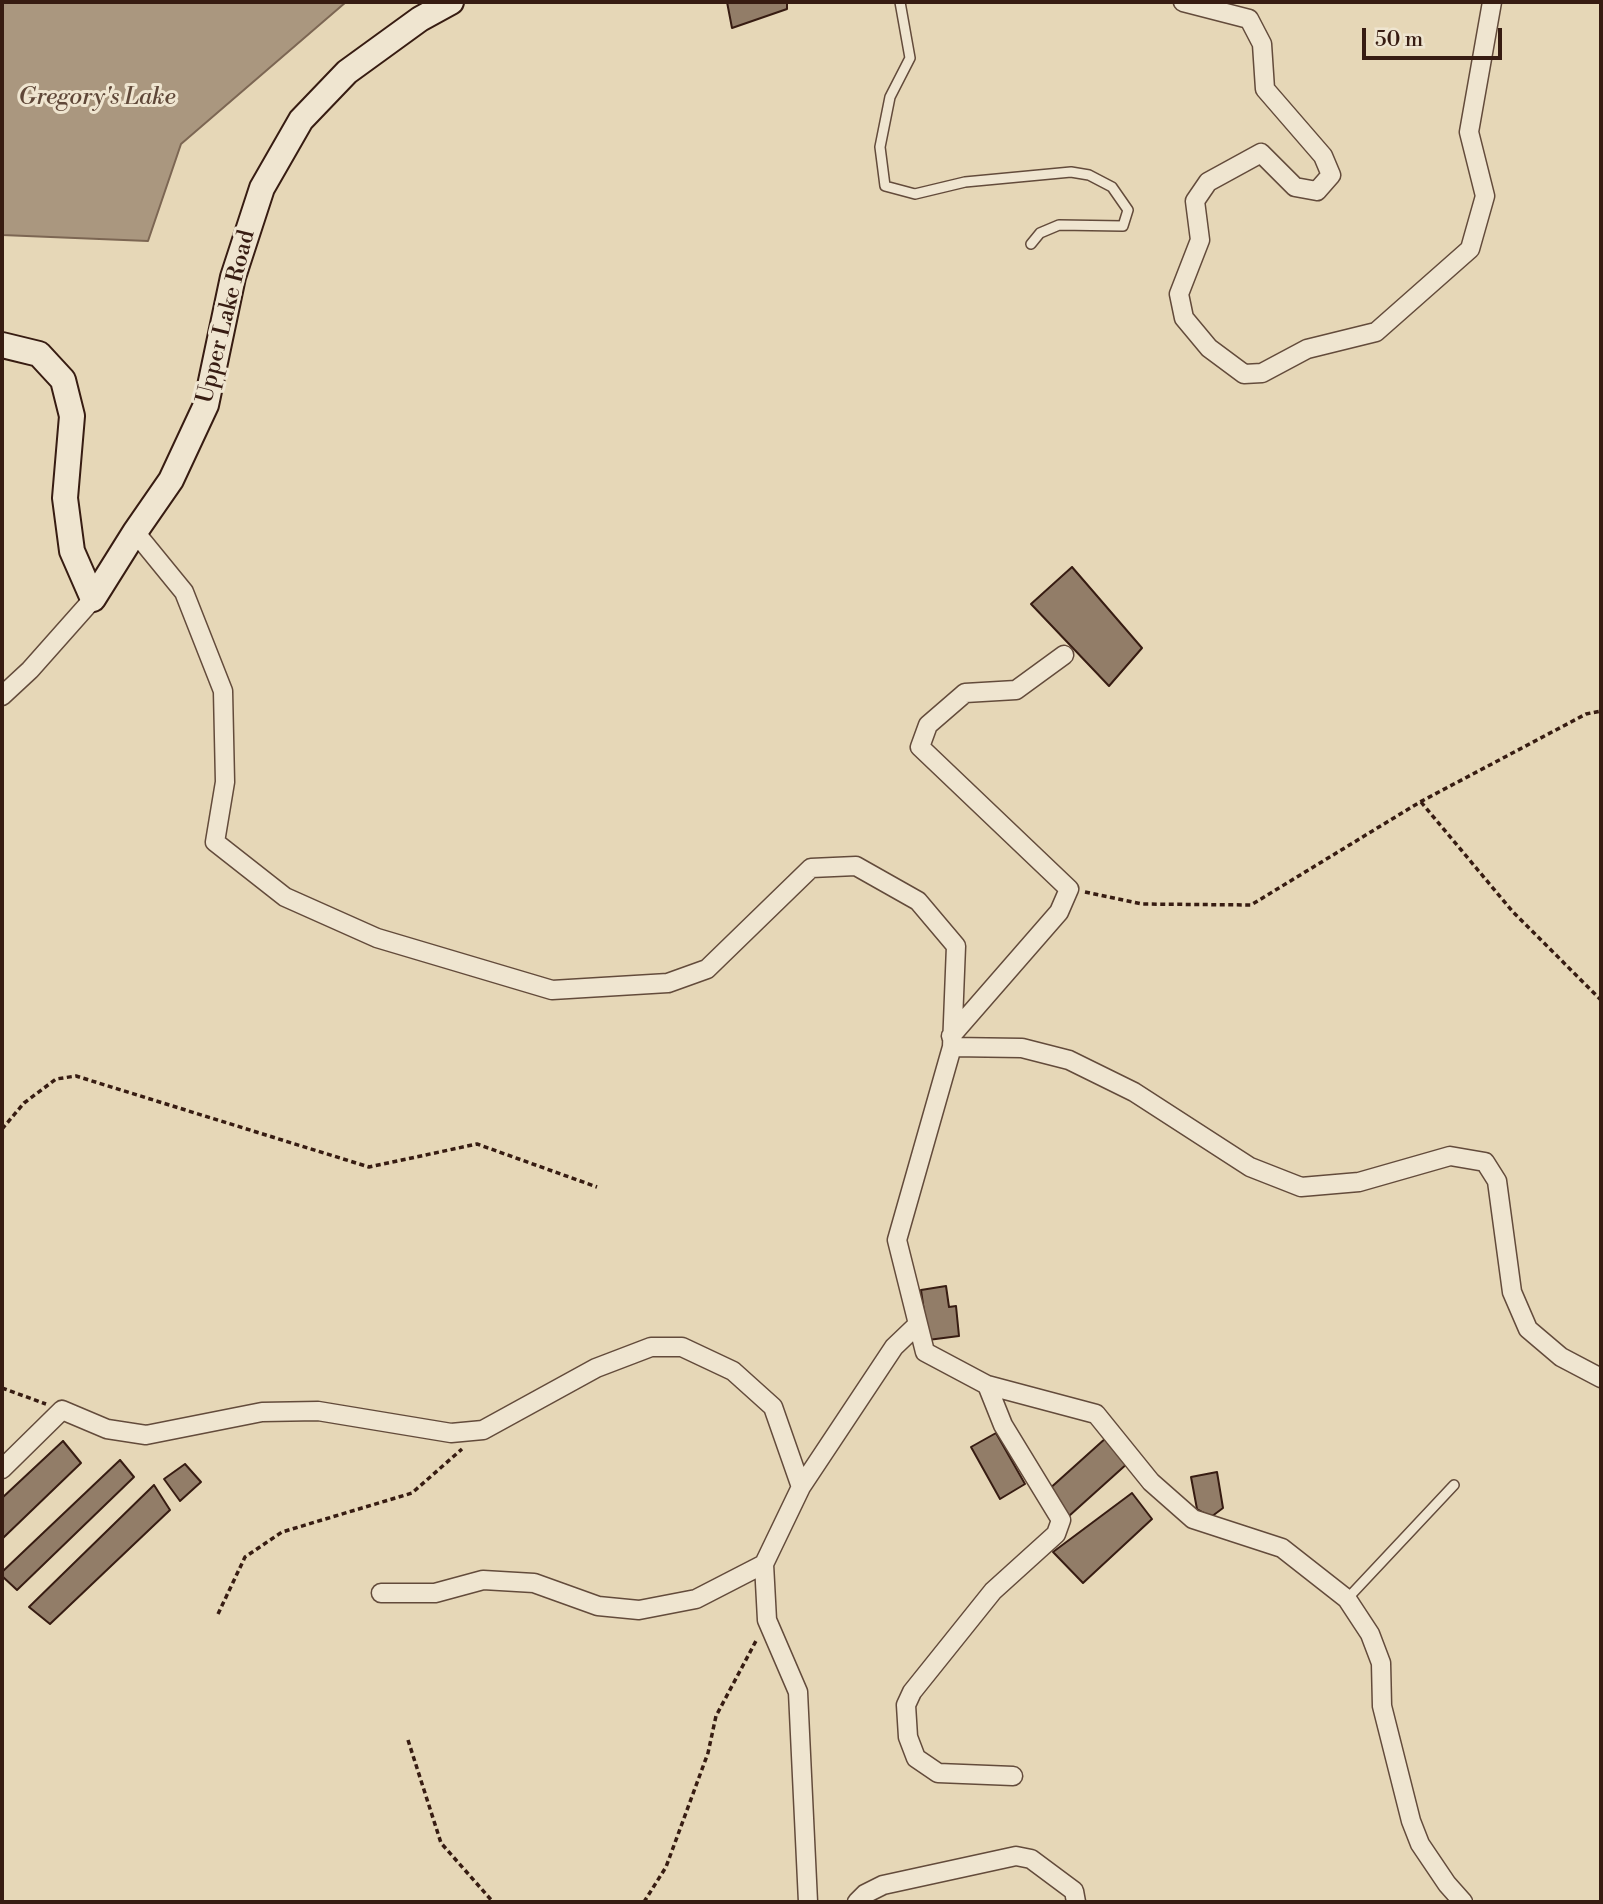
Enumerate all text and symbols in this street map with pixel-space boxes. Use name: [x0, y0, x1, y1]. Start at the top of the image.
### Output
scale bar: [1365, 14, 1505, 58]
text: 50 m: [1375, 27, 1423, 53]
water label: Gregory's Lake: [18, 84, 176, 112]
street label: Upper Lake Road: [192, 227, 262, 407]

